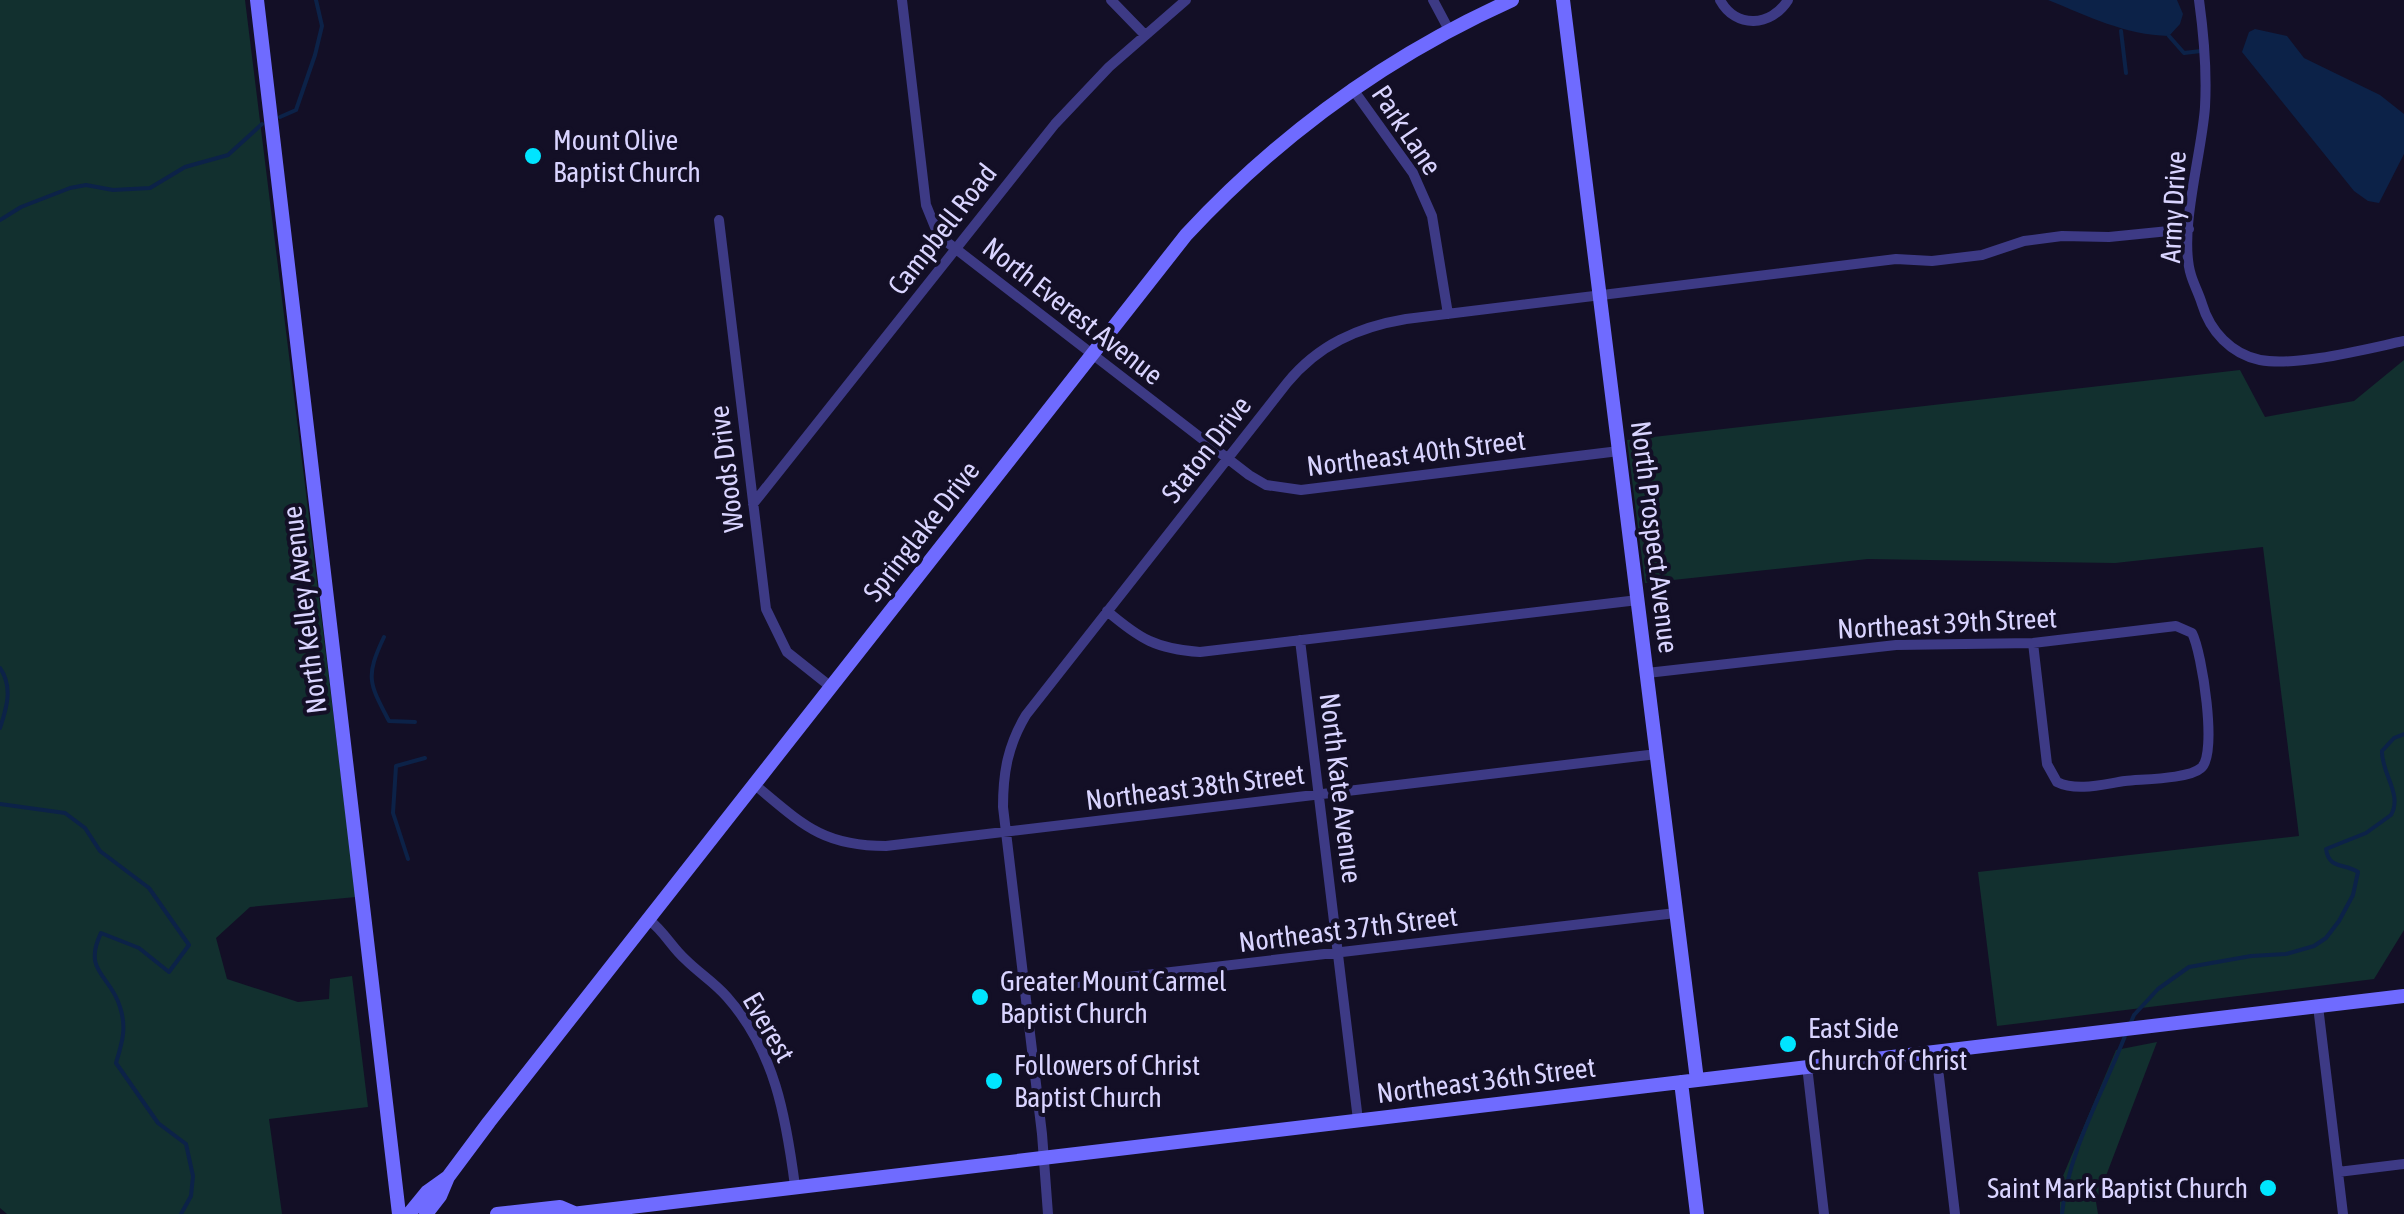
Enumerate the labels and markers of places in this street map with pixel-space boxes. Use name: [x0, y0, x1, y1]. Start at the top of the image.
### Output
place label: Mount Olive Baptist Church: [553, 124, 701, 188]
marker: Mount Olive Baptist Church: [522, 145, 544, 167]
place label: Greater Mount Carmel Baptist Church: [1000, 965, 1227, 1029]
marker: Greater Mount Carmel Baptist Church: [969, 986, 991, 1008]
place label: East Side Church of Christ: [1808, 1012, 1967, 1076]
marker: East Side Church of Christ: [1777, 1033, 1799, 1055]
place label: Followers of Christ Baptist Church: [1014, 1049, 1200, 1113]
marker: Followers of Christ Baptist Church: [983, 1070, 1005, 1092]
place label: Saint Mark Baptist Church: [1987, 1172, 2248, 1204]
marker: Saint Mark Baptist Church: [2257, 1177, 2279, 1199]

